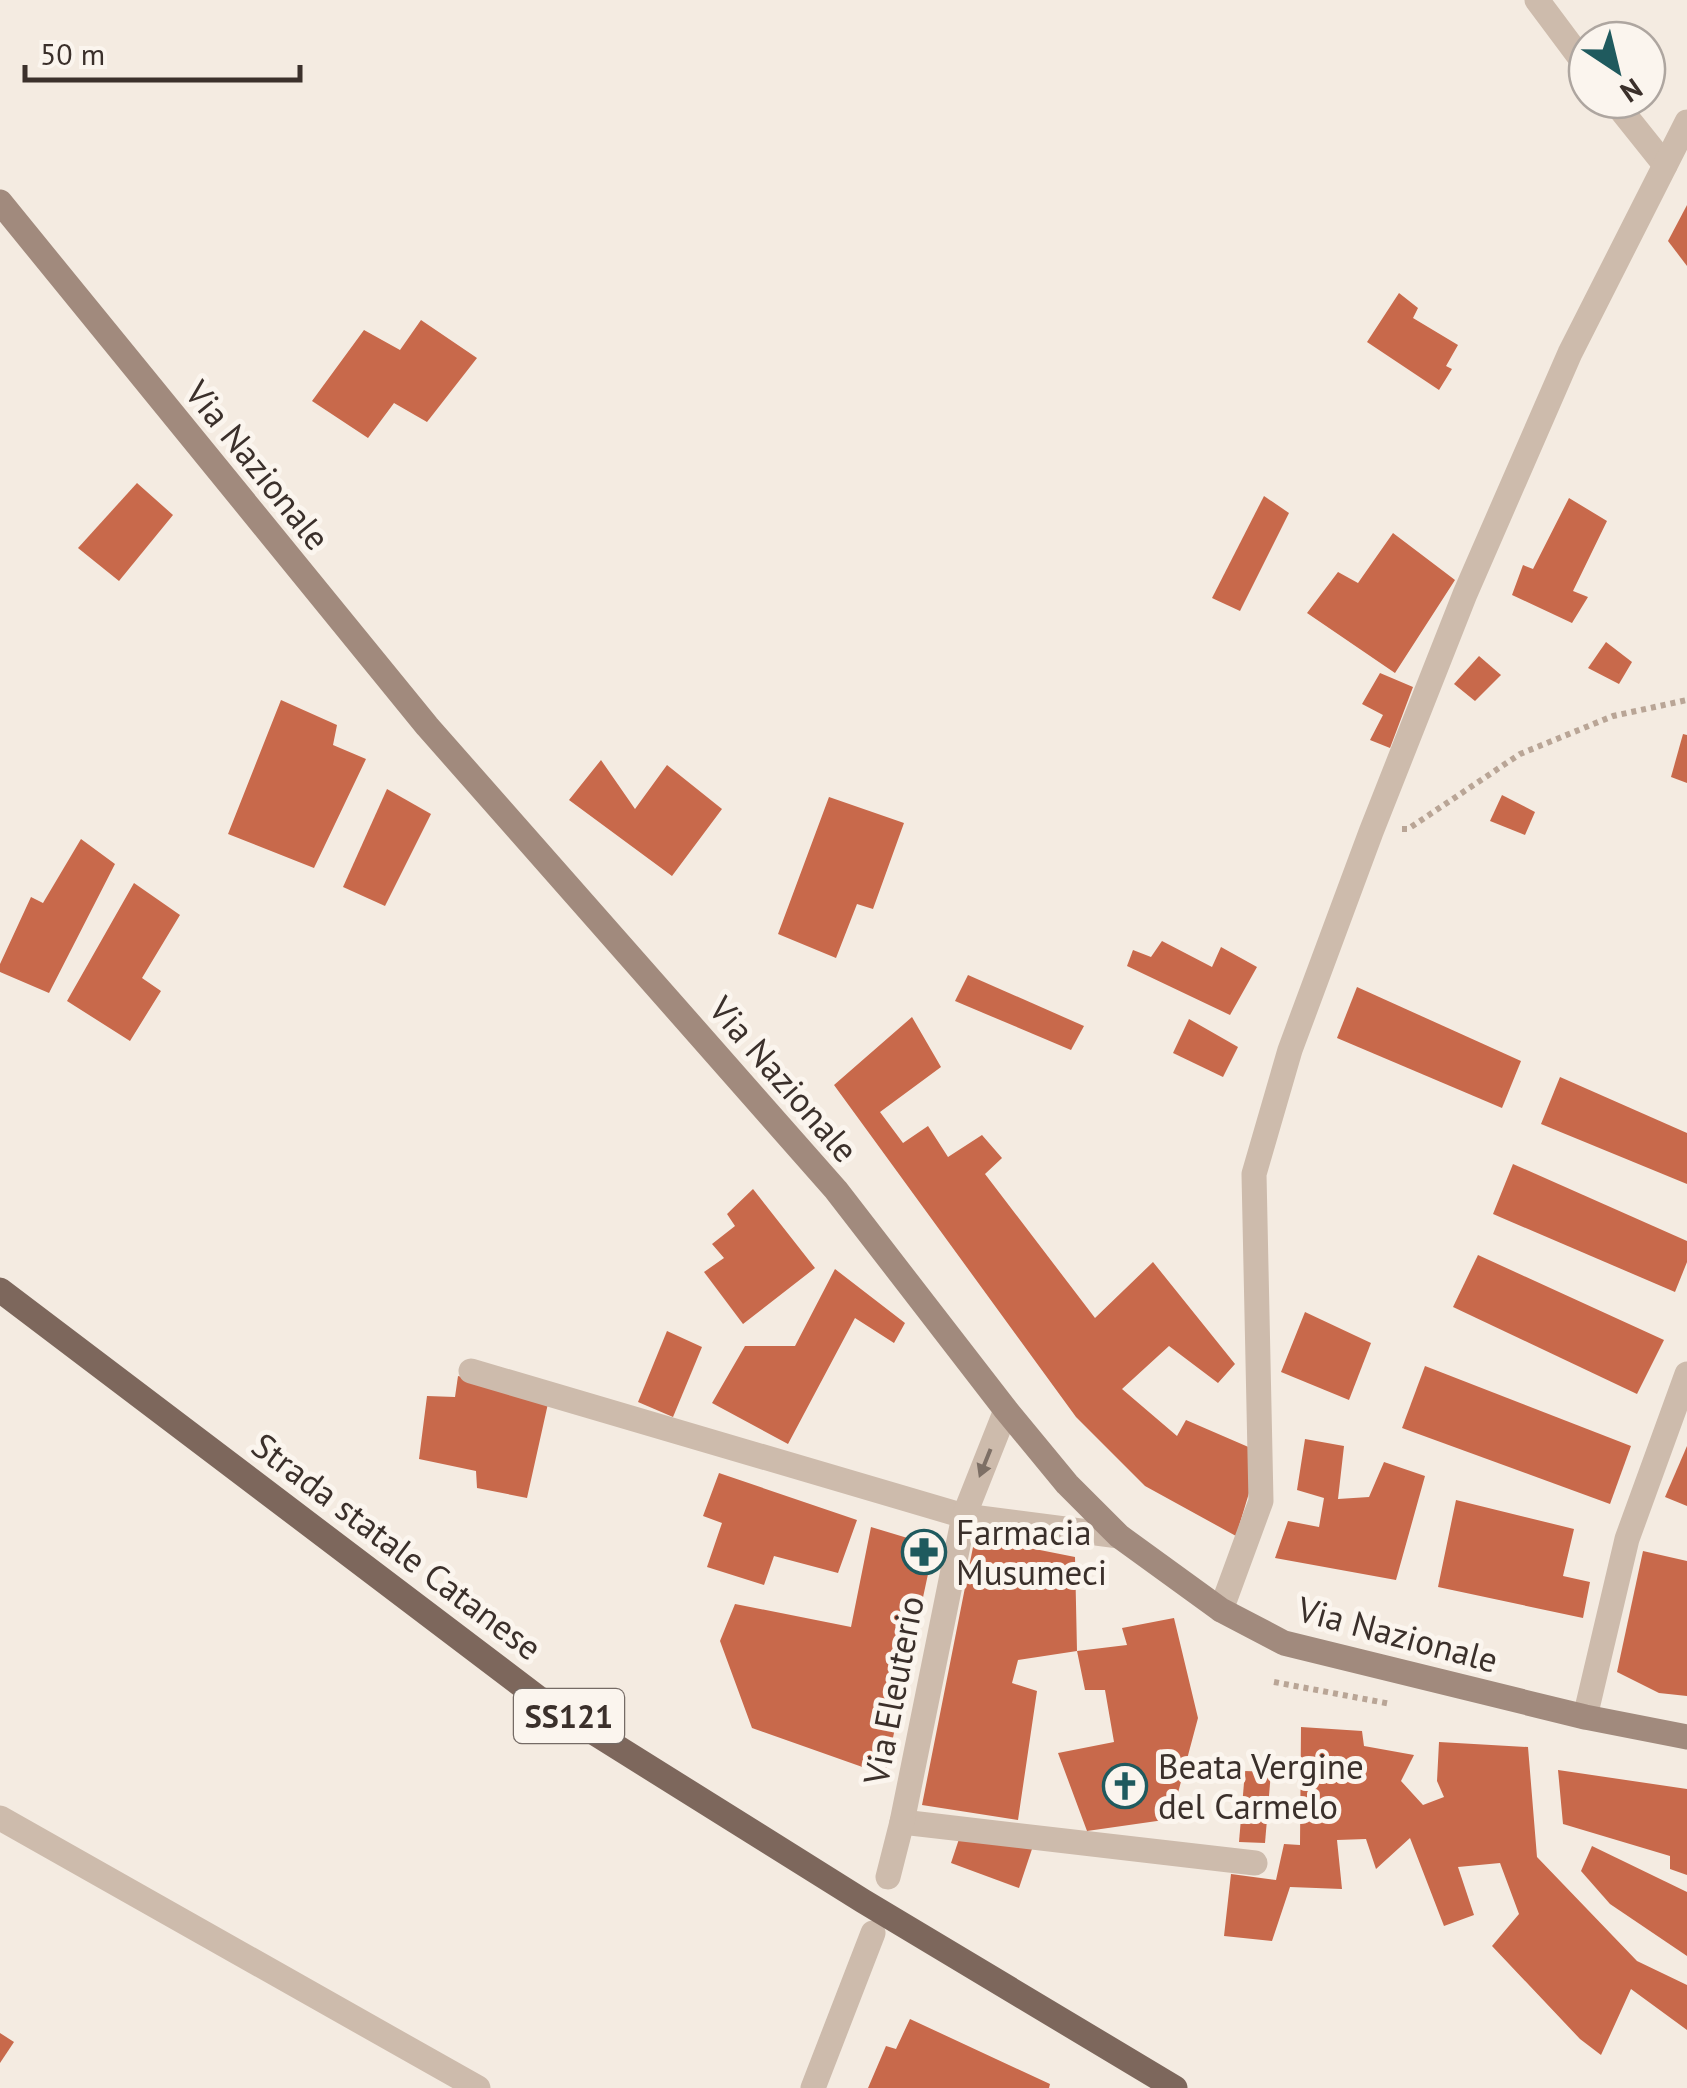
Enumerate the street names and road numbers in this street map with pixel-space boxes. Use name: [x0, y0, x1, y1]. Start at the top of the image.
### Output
street label: Via Nazionale: [175, 370, 340, 559]
street label: Via Nazionale: [699, 986, 869, 1172]
street label: Strada statale Catanese: [243, 1422, 551, 1670]
street label: Via Nazionale: [1292, 1585, 1503, 1683]
street label: Via Eleuterio: [852, 1592, 934, 1789]
road number: SS121: [514, 1689, 624, 1743]

